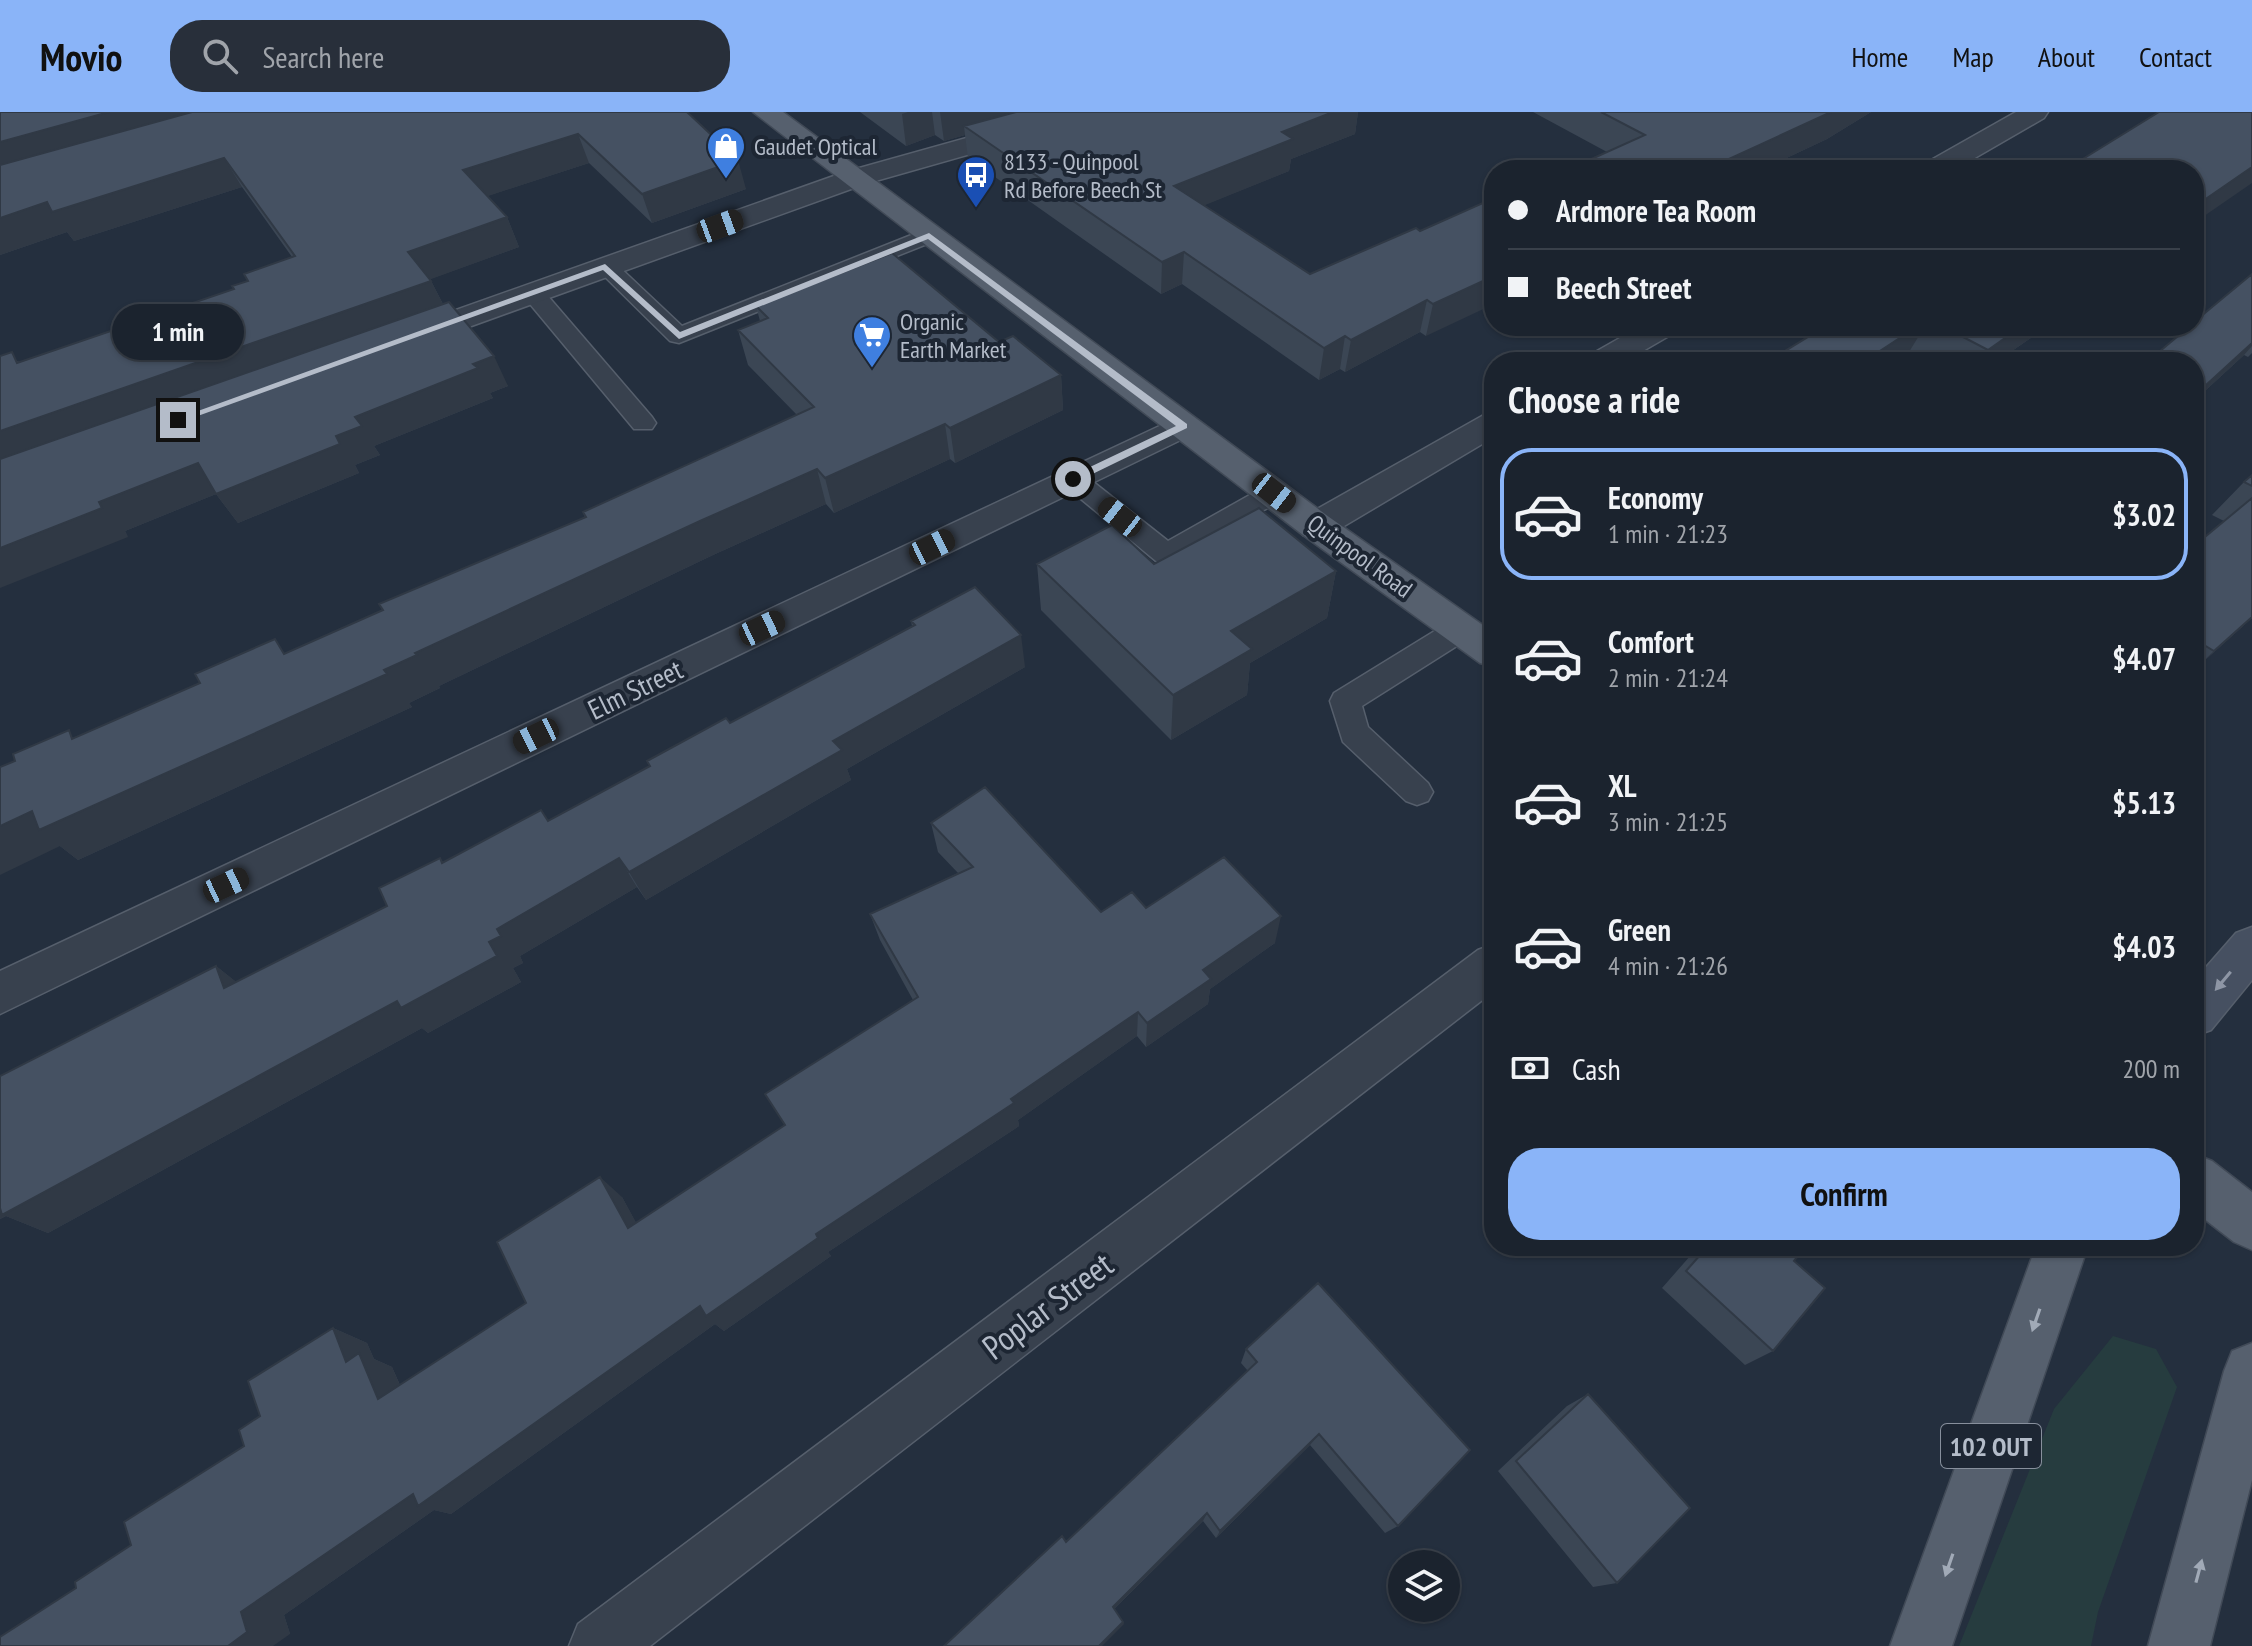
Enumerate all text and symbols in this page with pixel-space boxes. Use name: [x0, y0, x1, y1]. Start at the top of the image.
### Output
search box: [170, 20, 730, 92]
text: Movio: [40, 32, 122, 81]
icon: search: [198, 34, 242, 78]
text: Search here: [262, 37, 384, 76]
text: Home: [1852, 38, 1908, 75]
text: Map: [1952, 38, 1994, 75]
text: About: [2038, 38, 2095, 75]
text: Contact: [2139, 38, 2212, 75]
shop icon: Gaudet Optical: [705, 125, 747, 180]
place label: Gaudet Optical: [754, 131, 877, 162]
place label: 8133 - Quinpool Rd Before Beech St: [1004, 146, 1162, 205]
bus stop icon: 8133 - Quinpool Rd Before Beech St: [955, 154, 997, 209]
text: Ardmore Tea Room: [1556, 191, 1756, 230]
car: [693, 207, 747, 245]
text: Beech Street: [1556, 268, 1692, 307]
callout: 1 min: [112, 304, 244, 360]
place label: Organic Earth Market: [900, 306, 1007, 365]
supermarket icon: Organic Earth Market: [851, 314, 893, 369]
text: 1 min: [152, 315, 204, 348]
text: Choose a ride: [1508, 376, 1680, 423]
route end: [160, 402, 196, 438]
route start: [1055, 461, 1091, 497]
car: [1248, 469, 1300, 517]
icon: car: [1512, 478, 1584, 550]
text: Economy: [1608, 478, 1703, 517]
car: [1094, 493, 1146, 541]
text: $3.02: [2112, 495, 2176, 534]
street label: Quinpool Road: [1301, 508, 1419, 604]
text: 1 min · 21:23: [1608, 517, 1728, 550]
car: [905, 526, 959, 568]
car: [735, 607, 789, 649]
icon: car: [1512, 622, 1584, 694]
text: Comfort: [1608, 622, 1694, 661]
text: $4.07: [2112, 639, 2176, 678]
street label: Elm Street: [582, 650, 689, 728]
text: 2 min · 21:24: [1608, 661, 1728, 694]
car: [509, 715, 563, 757]
icon: car: [1512, 766, 1584, 838]
text: XL: [1608, 766, 1637, 805]
text: $5.13: [2112, 783, 2176, 822]
text: 3 min · 21:25: [1608, 805, 1728, 838]
car: [199, 864, 253, 906]
icon: car: [1512, 910, 1584, 982]
text: Green: [1608, 910, 1671, 949]
text: $4.03: [2112, 927, 2176, 966]
text: 4 min · 21:26: [1608, 949, 1728, 982]
one-way arrow: [2215, 970, 2232, 990]
icon: cash: [1508, 1046, 1552, 1090]
text: Cash: [1572, 1049, 1621, 1088]
text: 200 m: [2122, 1052, 2180, 1085]
button: Confirm: [1508, 1148, 2180, 1240]
street label: Poplar Street: [973, 1241, 1122, 1368]
one-way arrow: [2029, 1308, 2042, 1332]
road number: 102 OUT: [1941, 1424, 2041, 1468]
map controls: [1388, 1550, 1460, 1622]
button: layers: [1388, 1550, 1460, 1622]
one-way arrow: [1943, 1553, 1955, 1577]
one-way arrow: [2193, 1558, 2205, 1583]

